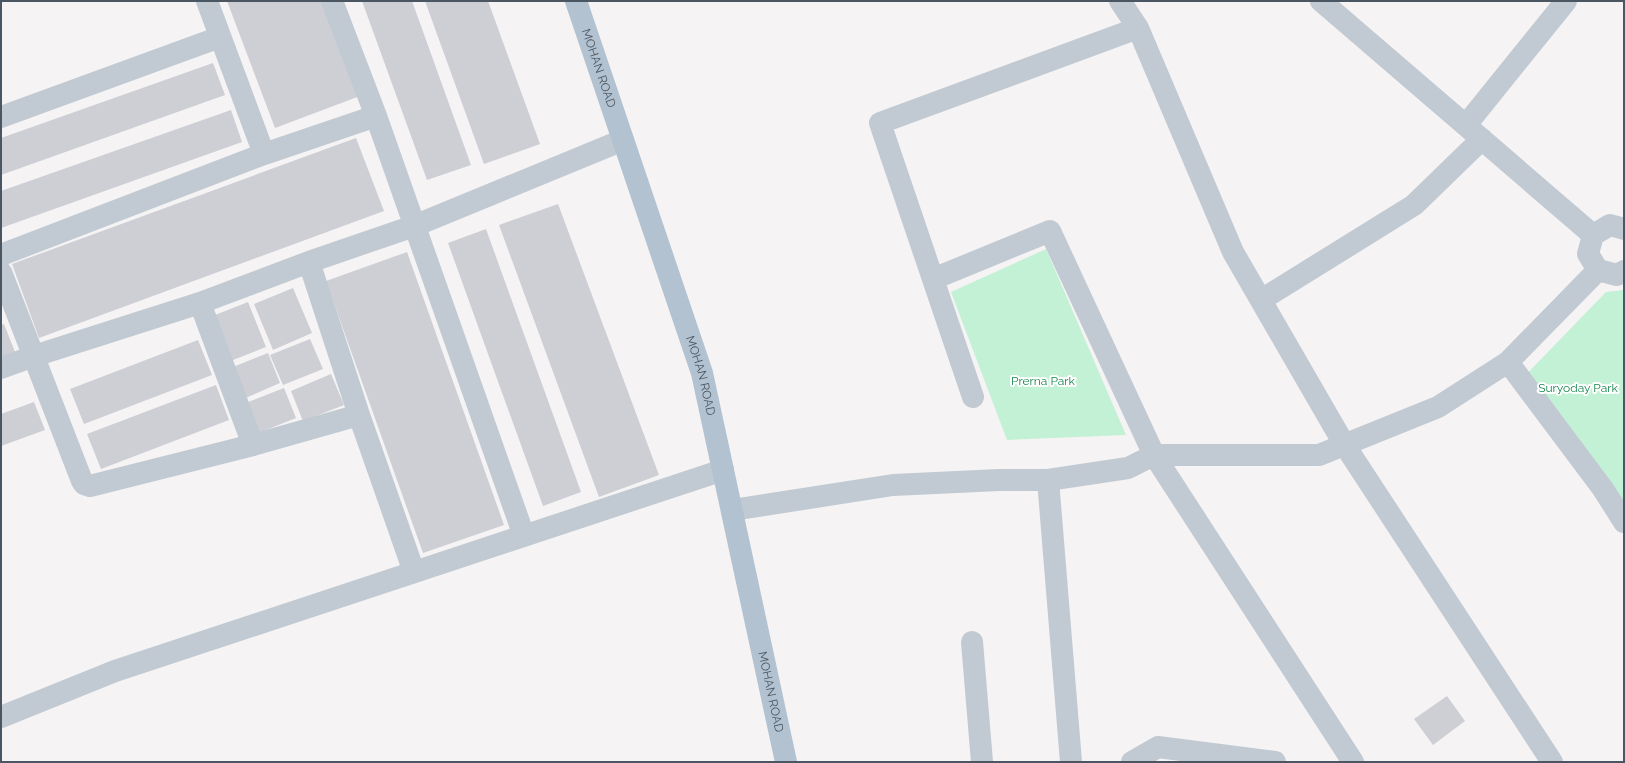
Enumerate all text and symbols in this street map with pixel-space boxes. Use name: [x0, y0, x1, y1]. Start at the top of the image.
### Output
street label: MOHAN ROAD: [579, 27, 619, 110]
street label: MOHAN ROAD: [683, 334, 718, 417]
park label: Prerna Park: [1011, 374, 1076, 388]
park label: Suryoday Park: [1538, 381, 1618, 395]
street label: MOHAN ROAD: [755, 650, 786, 734]

